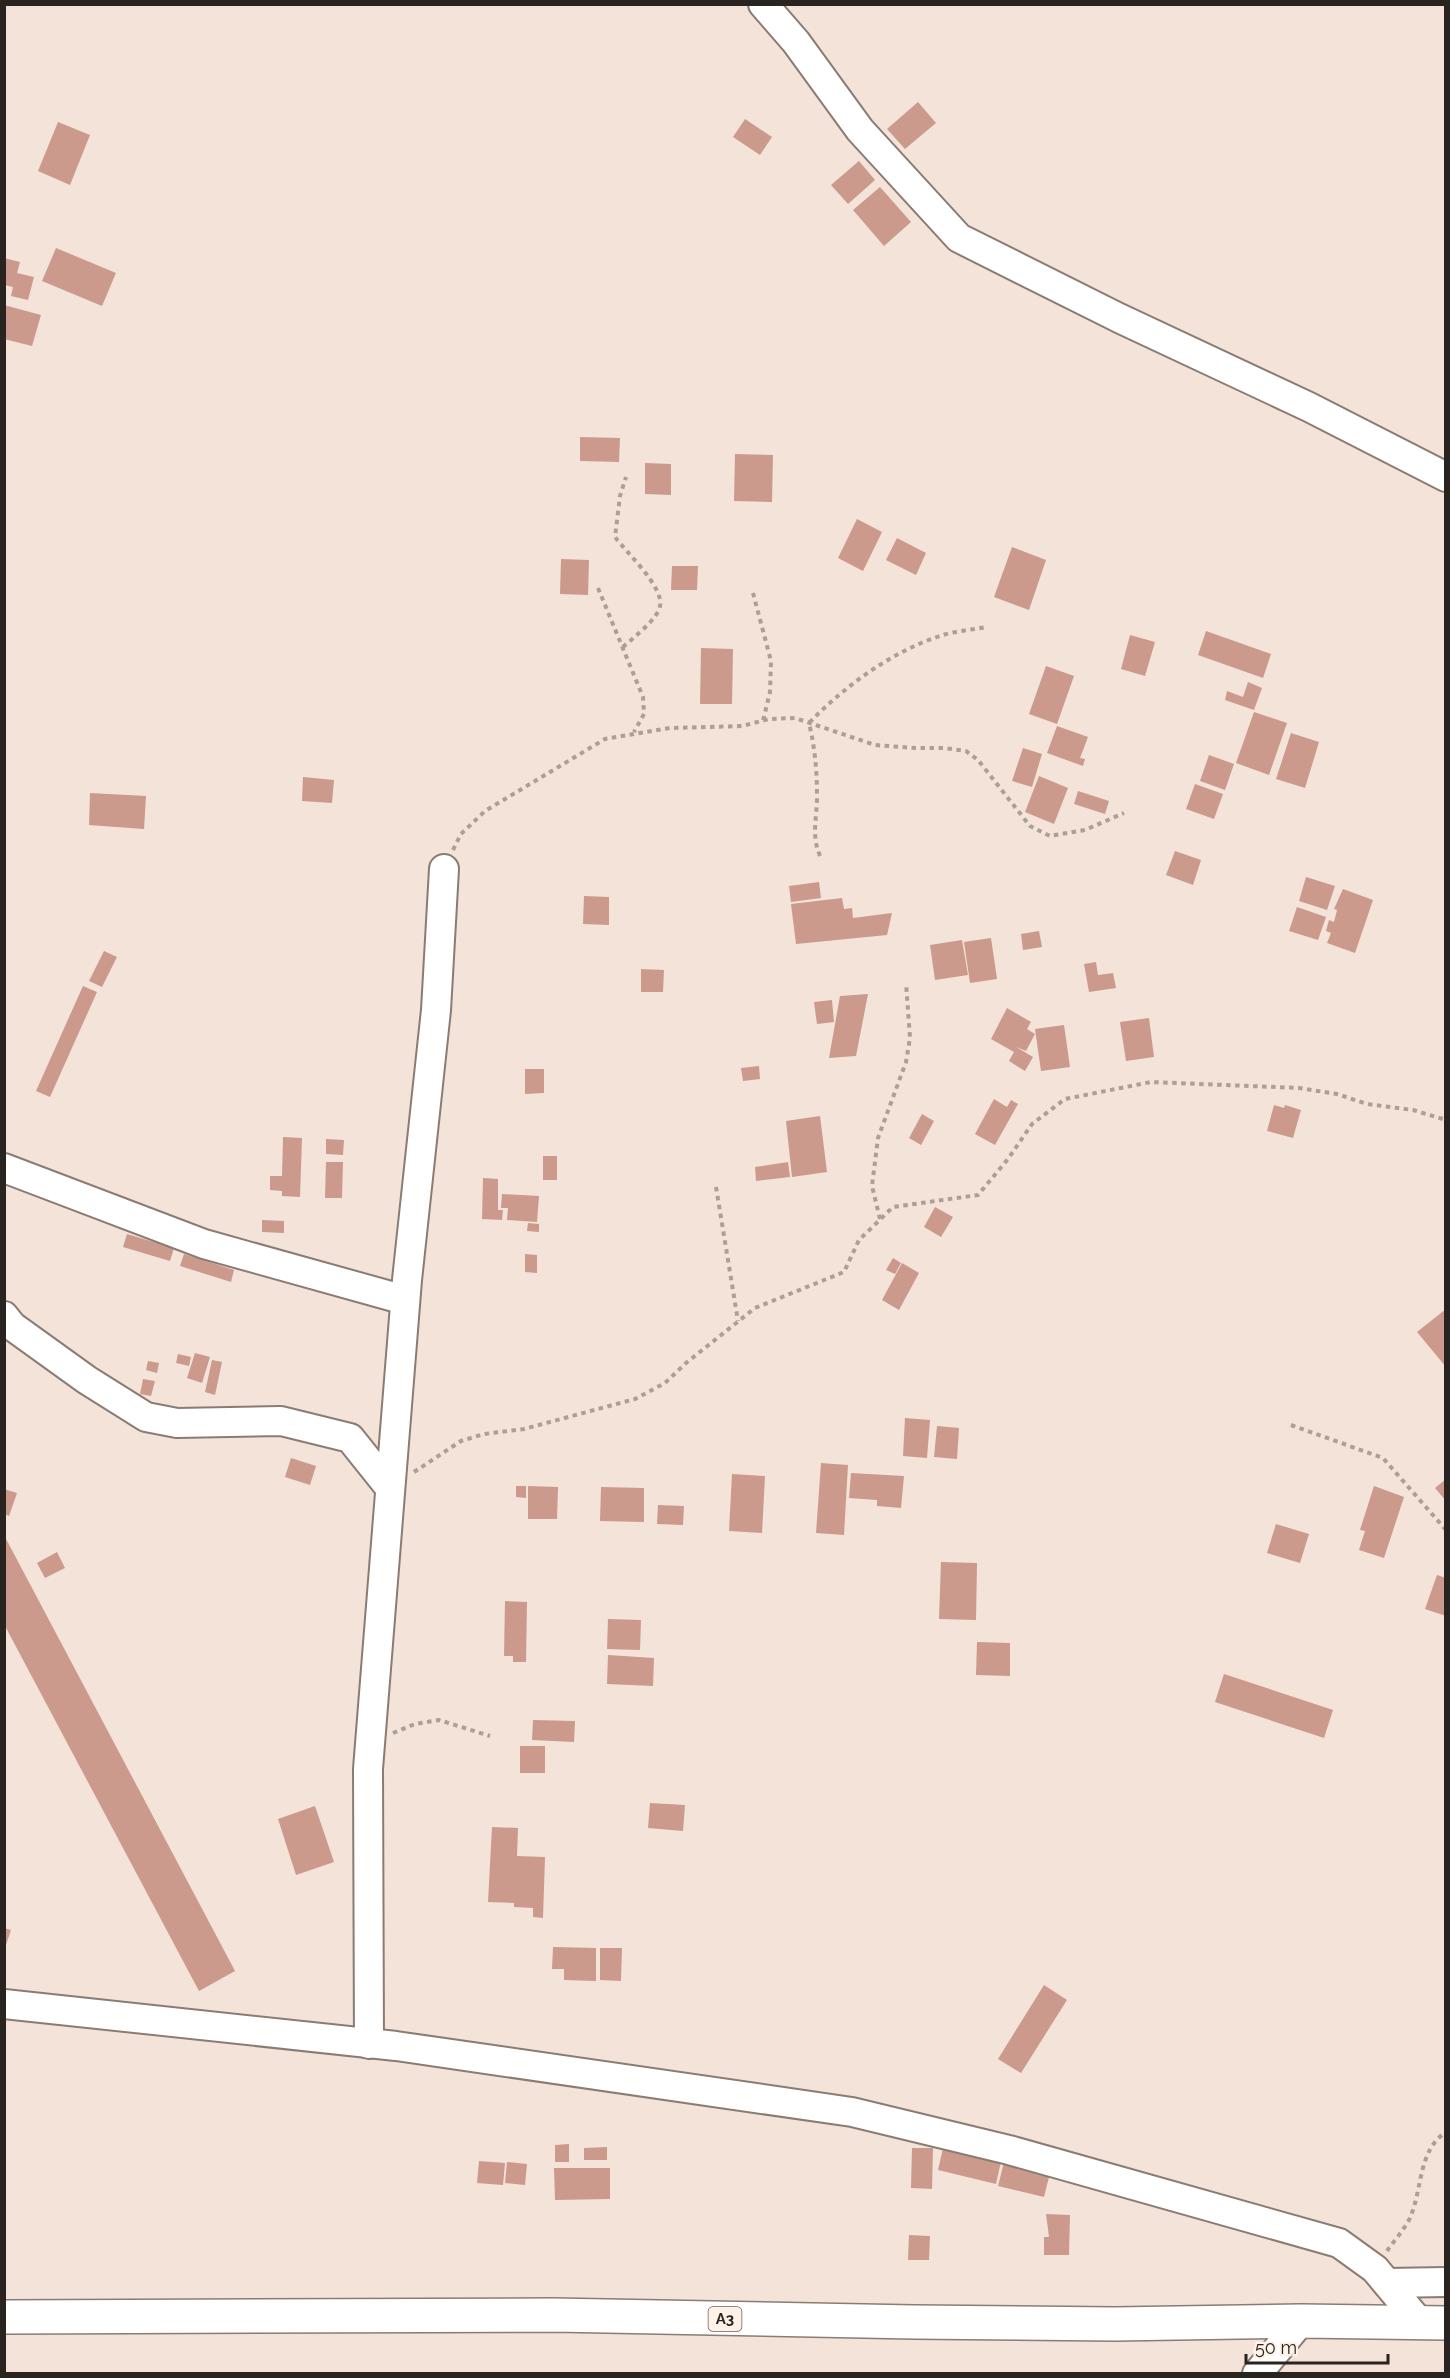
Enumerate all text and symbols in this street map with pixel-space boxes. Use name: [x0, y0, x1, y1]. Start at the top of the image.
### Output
road number: A3: [708, 2307, 742, 2331]
scale bar: [1246, 2327, 1388, 2365]
text: 50 m: [1255, 2337, 1297, 2358]

